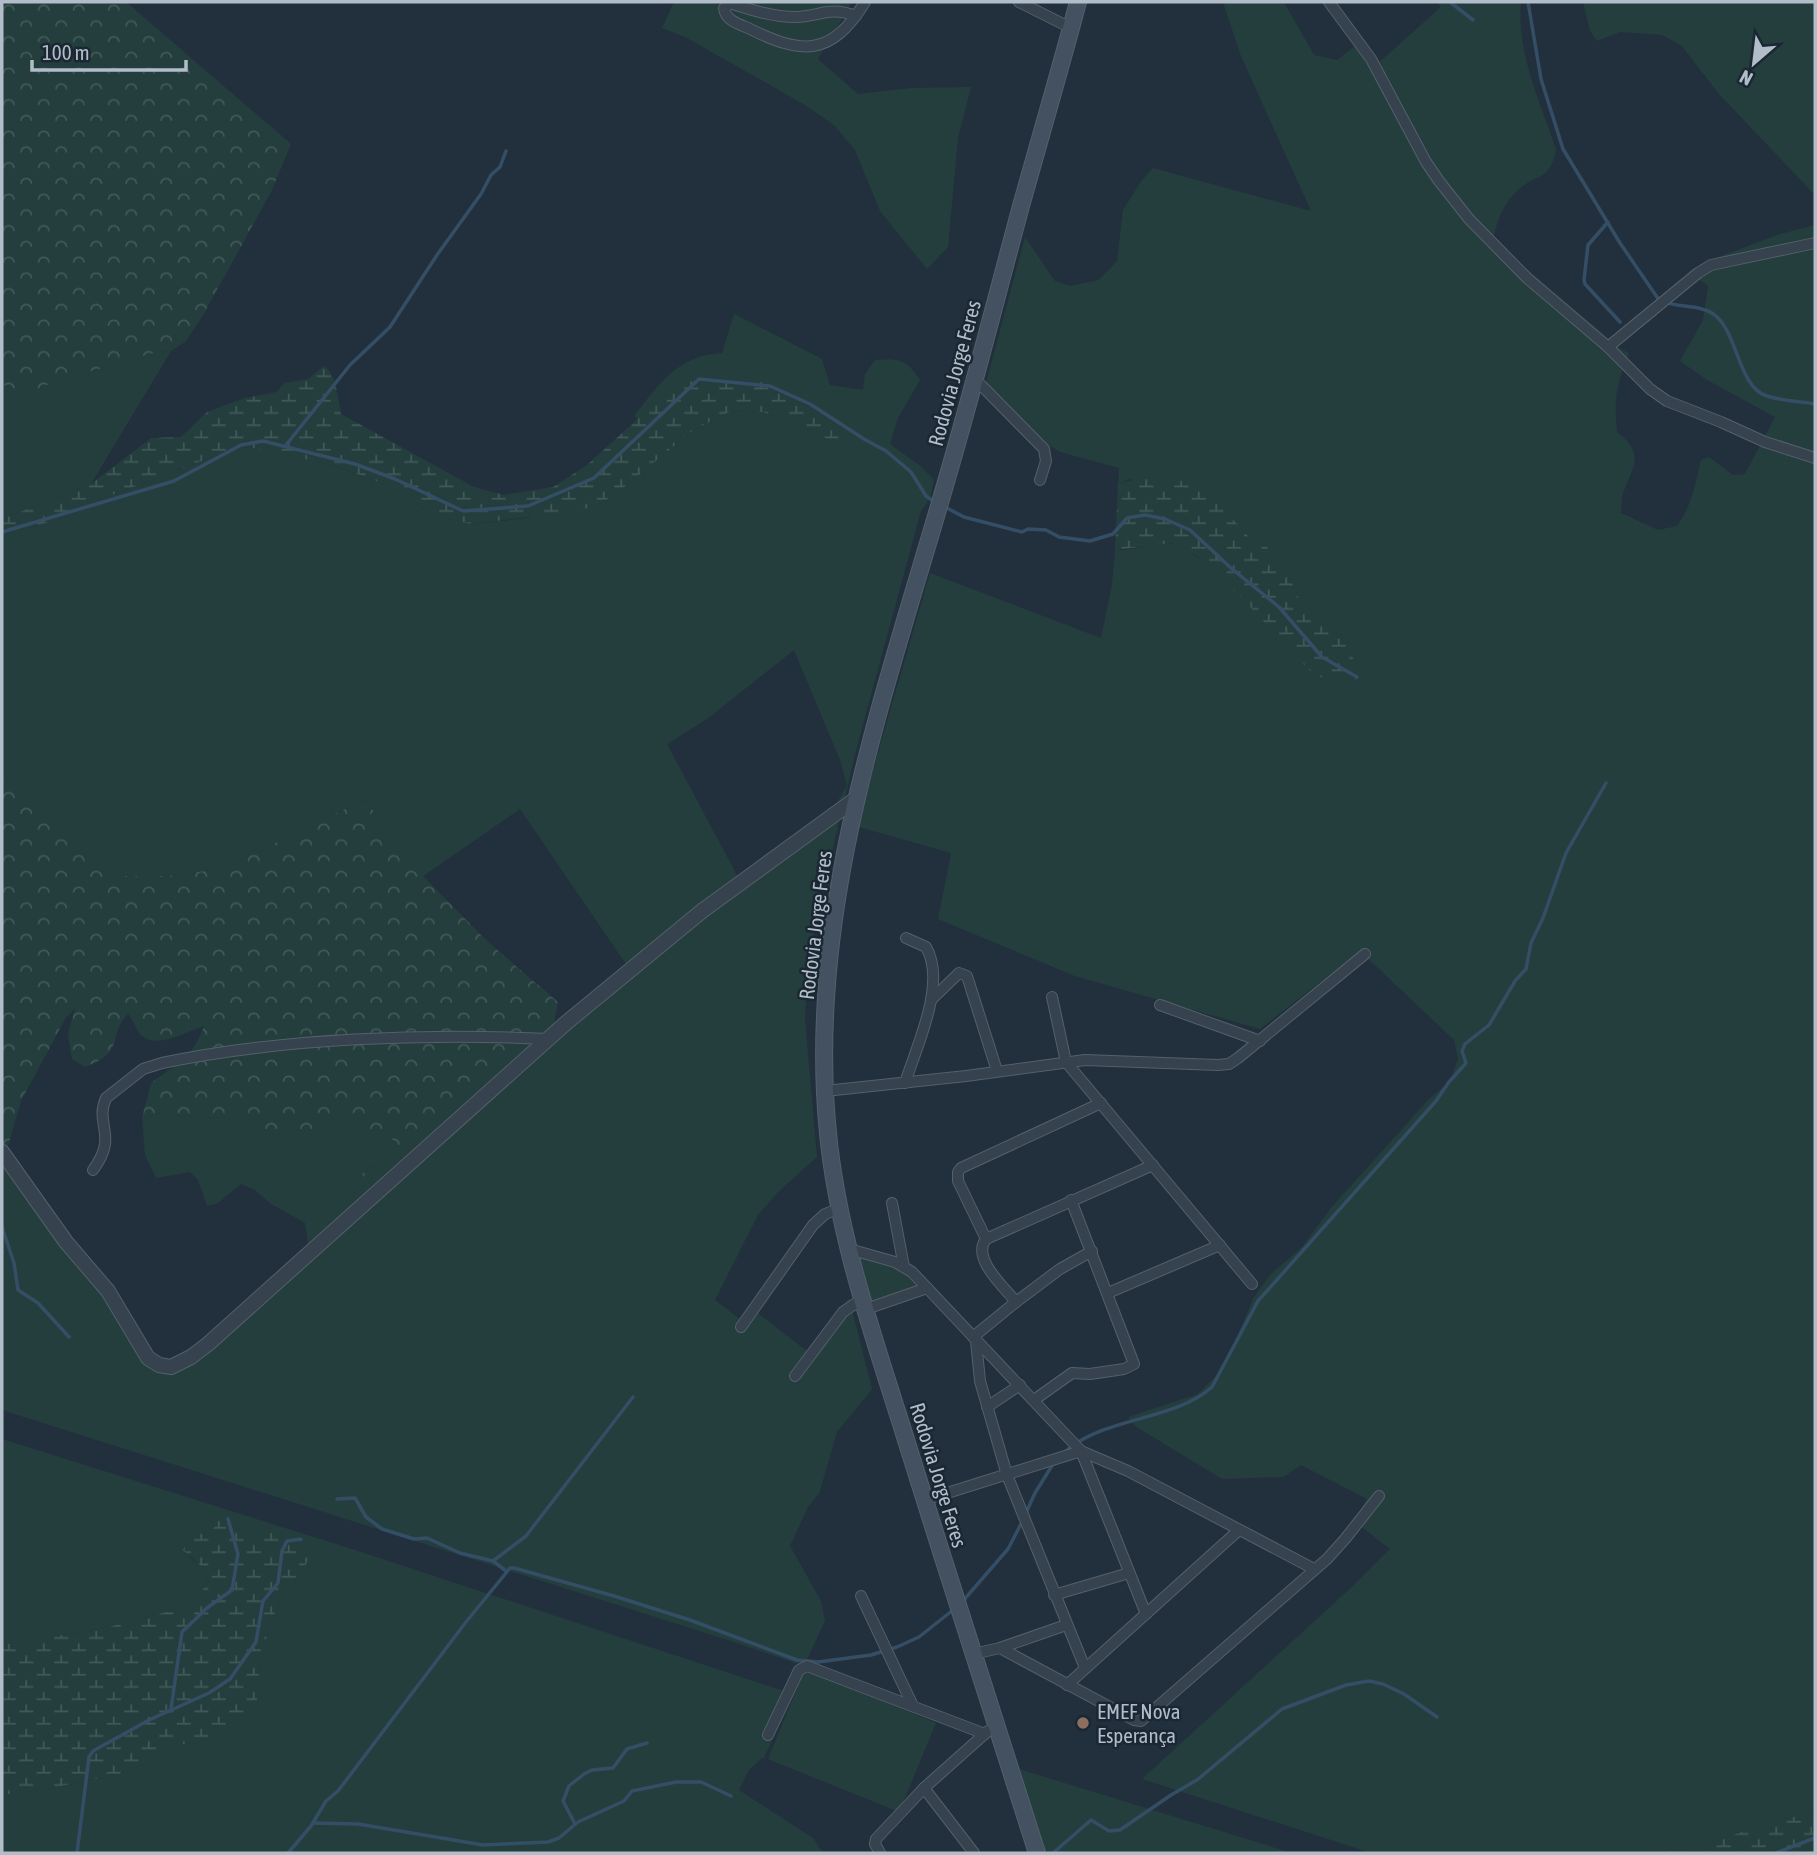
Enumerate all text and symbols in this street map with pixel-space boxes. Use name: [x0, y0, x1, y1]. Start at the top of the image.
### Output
scale bar: [32, 28, 186, 72]
north arrow: [1719, 28, 1789, 98]
text: 100 m: [42, 40, 90, 64]
text: N: [1736, 66, 1756, 90]
street label: Rodovia Jorge Feres: [923, 297, 985, 449]
street label: Rodovia Jorge Feres: [794, 849, 836, 1001]
street label: Rodovia Jorge Feres: [906, 1400, 972, 1550]
place label: EMEF Nova Esperança: [1097, 1699, 1181, 1747]
marker: EMEF Nova Esperança: [1075, 1715, 1091, 1731]

